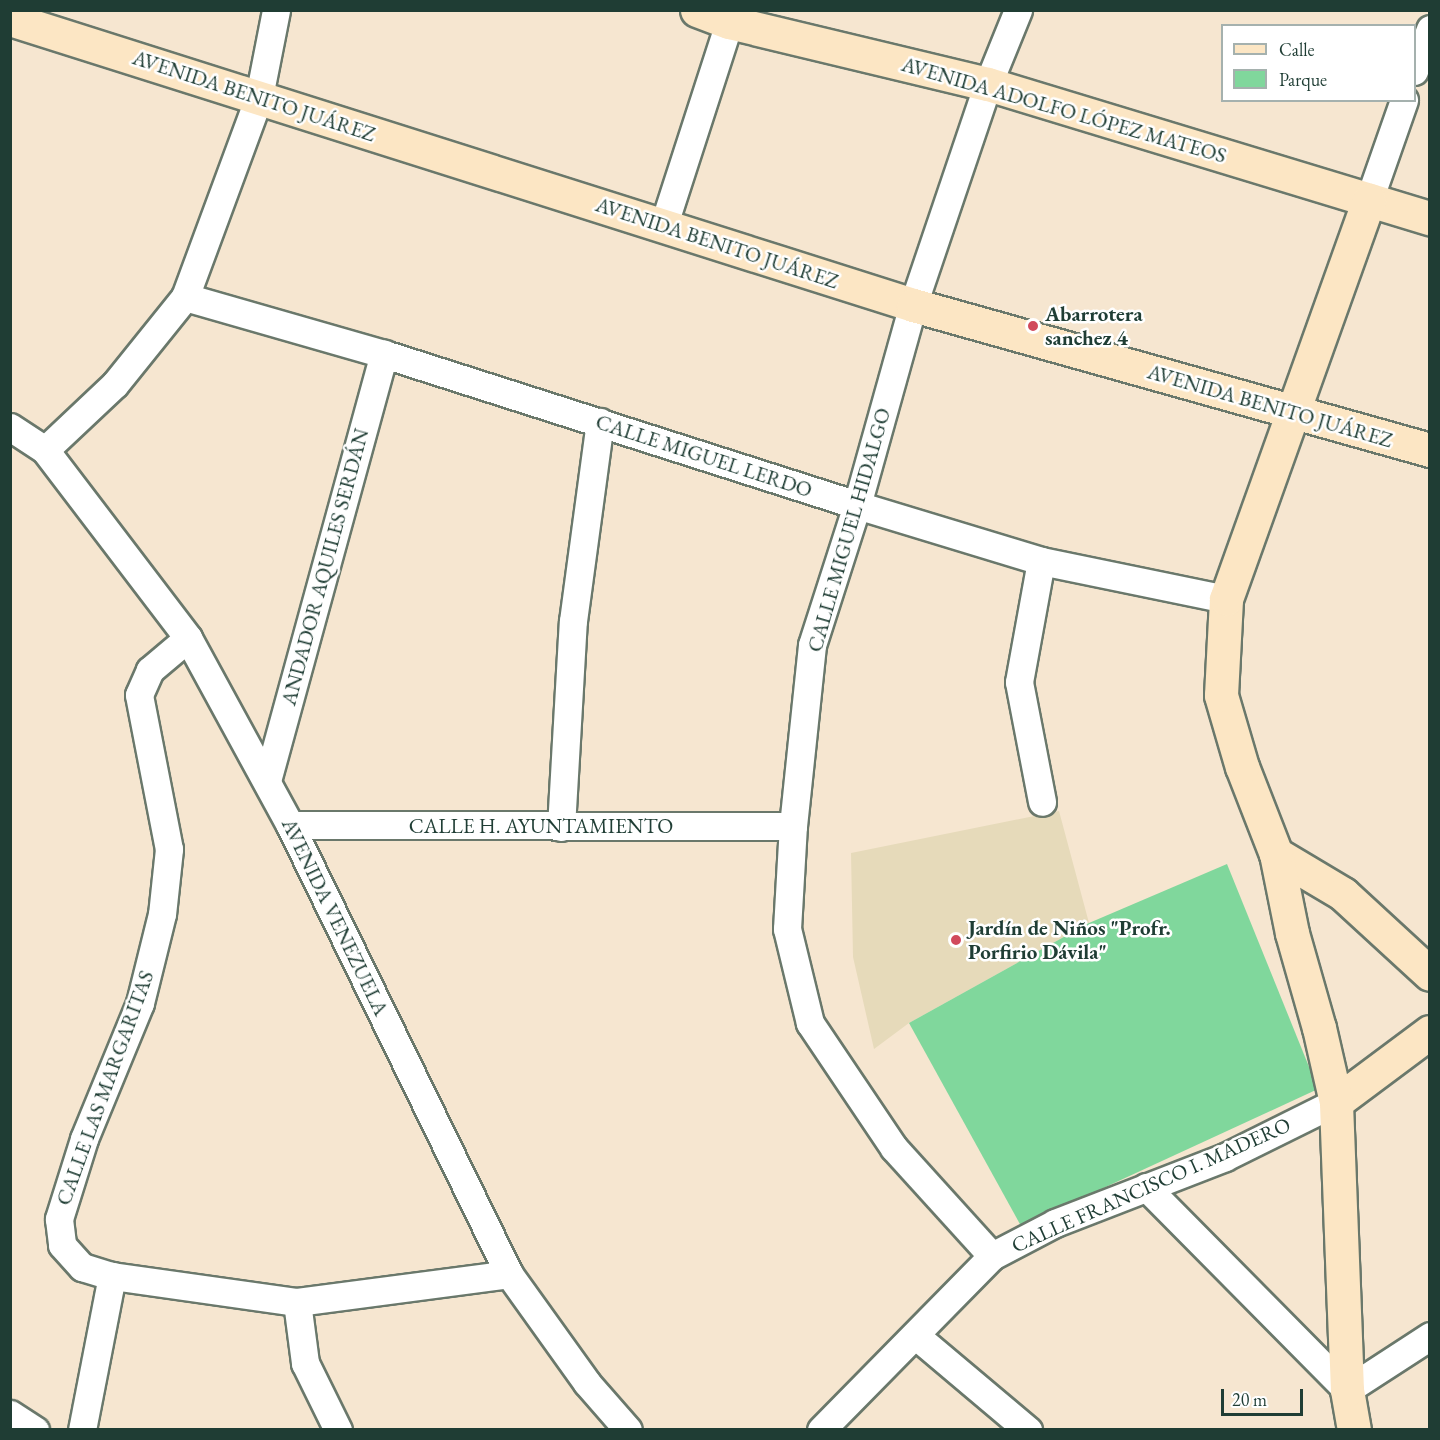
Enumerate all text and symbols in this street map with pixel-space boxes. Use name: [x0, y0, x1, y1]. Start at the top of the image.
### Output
legend: [1221, 24, 1416, 102]
text: Calle: [1279, 38, 1315, 61]
street label: AVENIDA BENITO JUÁREZ: [129, 45, 379, 147]
street label: AVENIDA ADOLFO LÓPEZ MATEOS: [899, 51, 1229, 169]
text: Parque: [1279, 68, 1327, 91]
street label: AVENIDA BENITO JUÁREZ: [592, 192, 842, 294]
place label: Abarrotera sanchez 4: [1045, 301, 1143, 351]
marker: Abarrotera sanchez 4: [1026, 319, 1040, 333]
street label: AVENIDA BENITO JUÁREZ: [1145, 359, 1395, 453]
street label: CALLE MIGUEL HIDALGO: [802, 405, 896, 655]
street label: CALLE MIGUEL LERDO: [593, 409, 815, 503]
street label: ANDADOR AQUILES SERDÁN: [276, 426, 374, 708]
street label: CALLE H. AYUNTAMIENTO: [409, 813, 673, 839]
street label: AVENIDA VENEZUELA: [276, 814, 394, 1020]
place label: Jardín de Niños "Profr. Porfirio Dávila": [968, 915, 1171, 965]
marker: Jardín de Niños "Profr. Porfirio Dávila": [949, 933, 963, 947]
street label: CALLE LAS MARGARITAS: [51, 967, 159, 1209]
street label: CALLE FRANCISCO I. MADERO: [1007, 1112, 1295, 1258]
scale bar: [1224, 1377, 1306, 1415]
text: 20 m: [1232, 1388, 1267, 1411]

